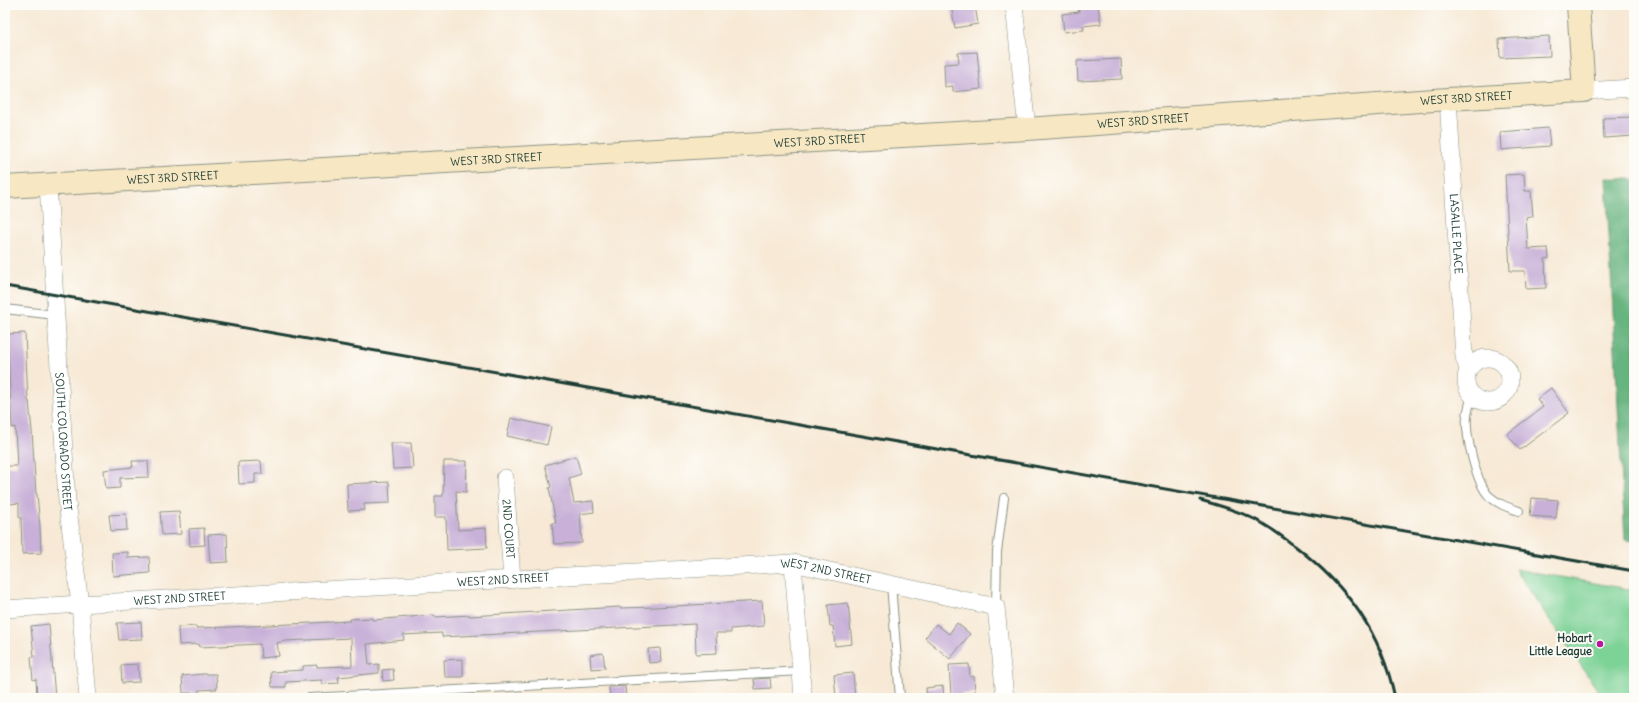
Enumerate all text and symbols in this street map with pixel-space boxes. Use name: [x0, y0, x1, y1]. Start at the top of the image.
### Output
street label: WEST 3RD STREET: [1420, 88, 1513, 108]
street label: WEST 3RD STREET: [1097, 110, 1190, 131]
street label: WEST 3RD STREET: [773, 131, 866, 150]
street label: WEST 3RD STREET: [450, 150, 543, 169]
street label: WEST 3RD STREET: [126, 168, 219, 187]
street label: LASALLE PLACE: [1447, 193, 1466, 274]
street label: SOUTH COLORADO STREET: [52, 372, 75, 512]
street label: 2ND COURT: [499, 499, 518, 559]
street label: WEST 2ND STREET: [780, 556, 873, 587]
street label: WEST 2ND STREET: [457, 570, 550, 589]
street label: WEST 2ND STREET: [133, 589, 226, 608]
place label: Hobart Little League: [1529, 631, 1592, 659]
marker: Hobart Little League: [1595, 639, 1605, 649]

